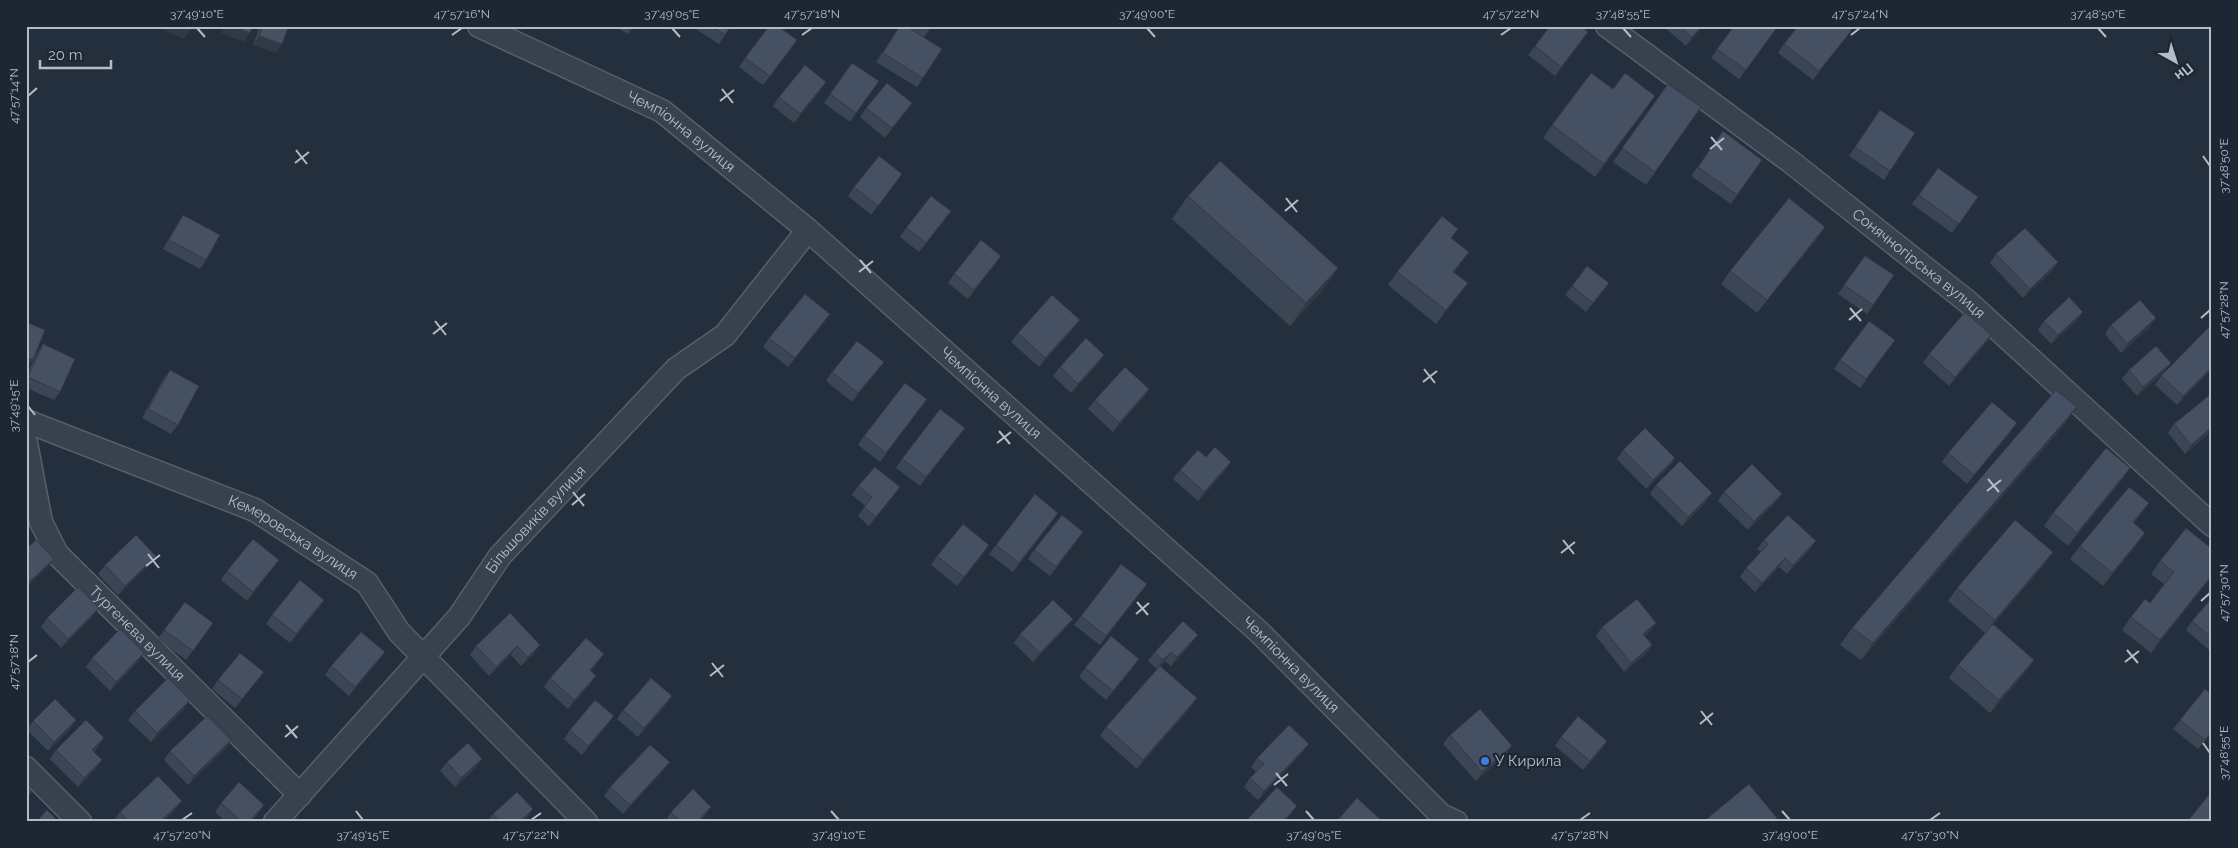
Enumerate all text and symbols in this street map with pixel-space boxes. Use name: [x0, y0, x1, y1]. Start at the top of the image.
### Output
text: 37°49'10"E: [170, 7, 224, 21]
text: 47°57'16"N: [434, 7, 490, 21]
text: 37°49'05"E: [644, 7, 700, 21]
text: 47°57'18"N: [784, 7, 840, 21]
text: 37°49'00"E: [1119, 7, 1175, 21]
text: 47°57'22"N: [1483, 7, 1539, 21]
text: 37°48'55"E: [1596, 7, 1650, 21]
text: 47°57'24"N: [1832, 7, 1888, 21]
text: 37°48'50"E: [2070, 7, 2126, 21]
scale bar: [40, 38, 111, 70]
north arrow: [2150, 38, 2200, 88]
text: 20 m: [48, 46, 83, 64]
text: Пн: [2172, 60, 2196, 84]
text: 47°57'14"N: [7, 68, 21, 124]
street label: Чемпіонна вулиця: [624, 87, 739, 176]
text: 37°48'50"E: [2217, 138, 2231, 194]
street label: Сонячногірська вулиця: [1849, 205, 1989, 322]
text: 47°57'28"N: [2217, 281, 2231, 339]
street label: Чемпіонна вулиця: [937, 343, 1045, 443]
text: 37°49'15"E: [7, 379, 21, 433]
street label: Більшовиків вулиця: [482, 462, 589, 577]
street label: Кемеровська вулиця: [226, 491, 361, 583]
text: 47°57'30"N: [2217, 564, 2231, 622]
street label: Тургенєва вулиця: [85, 582, 189, 685]
street label: Чемпіонна вулиця: [1239, 613, 1343, 717]
text: 47°57'18"N: [7, 634, 21, 690]
text: 37°48'55"E: [2217, 726, 2231, 780]
place label: У Кирила: [1495, 752, 1561, 770]
marker: У Кирила: [1479, 755, 1491, 767]
text: 47°57'20"N: [153, 828, 211, 842]
text: 37°49'15"E: [336, 828, 390, 842]
text: 47°57'22"N: [503, 828, 559, 842]
text: 37°49'10"E: [812, 828, 866, 842]
text: 37°49'05"E: [1286, 828, 1342, 842]
text: 47°57'28"N: [1551, 828, 1609, 842]
text: 37°49'00"E: [1762, 828, 1818, 842]
text: 47°57'30"N: [1901, 828, 1959, 842]

